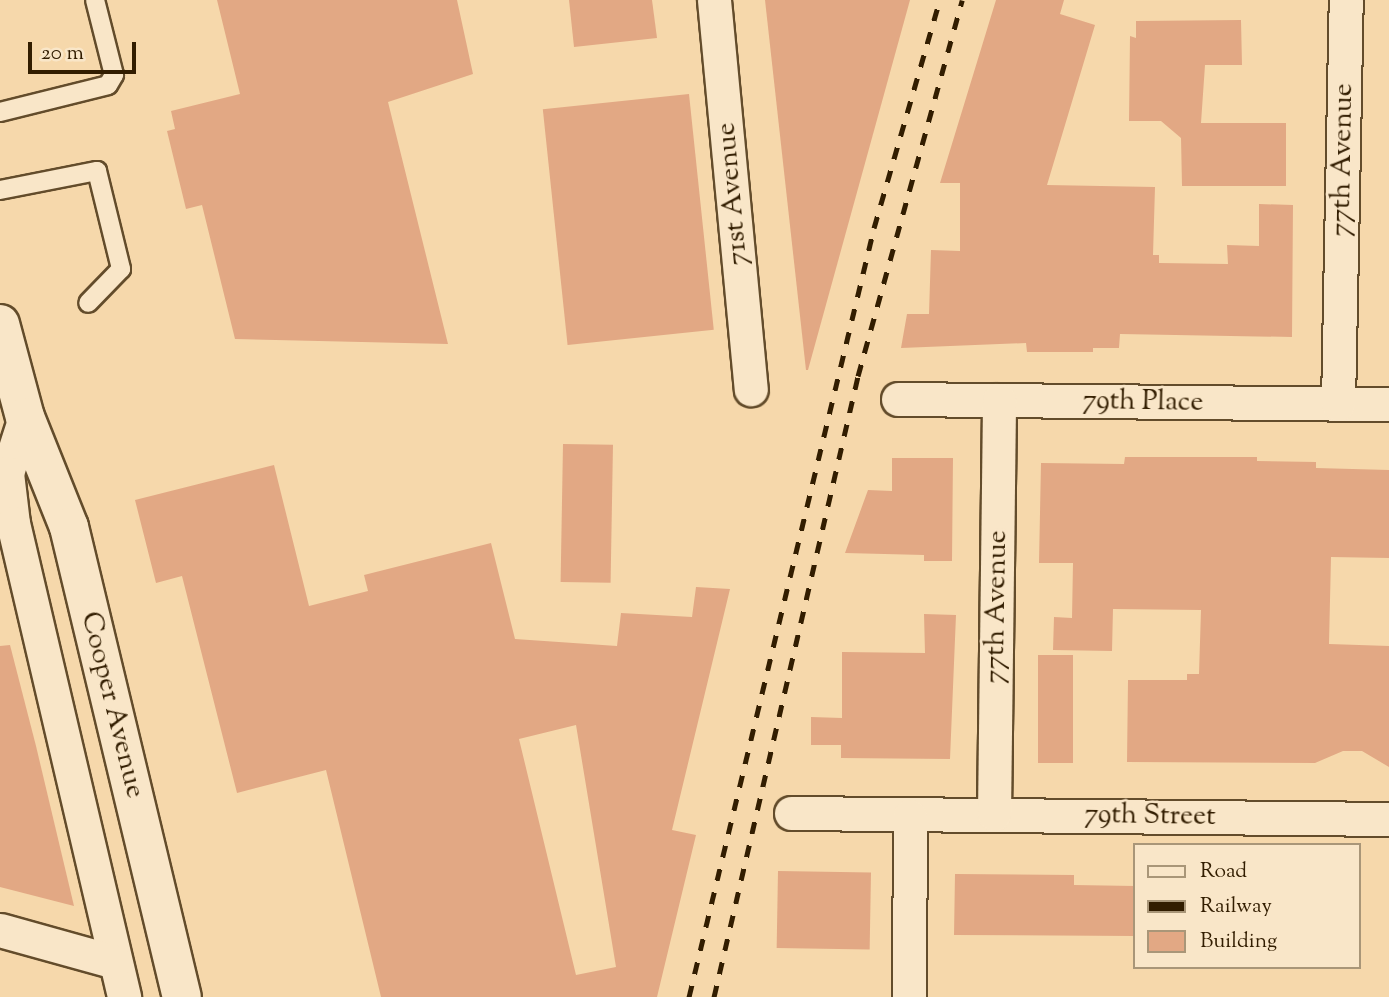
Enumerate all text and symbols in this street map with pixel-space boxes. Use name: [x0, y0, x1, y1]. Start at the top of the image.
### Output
scale bar: [32, 28, 140, 72]
text: 20 m: [41, 39, 84, 69]
street label: 77th Avenue: [1325, 83, 1361, 237]
street label: 71st Avenue: [710, 121, 756, 267]
street label: 79th Place: [1082, 384, 1204, 420]
street label: 77th Avenue: [979, 530, 1015, 684]
street label: Cooper Avenue: [73, 608, 151, 802]
street label: 79th Street: [1084, 798, 1216, 834]
legend: [1134, 843, 1361, 969]
text: Road: [1200, 857, 1247, 887]
text: Railway: [1200, 892, 1272, 922]
text: Building: [1200, 927, 1277, 957]

